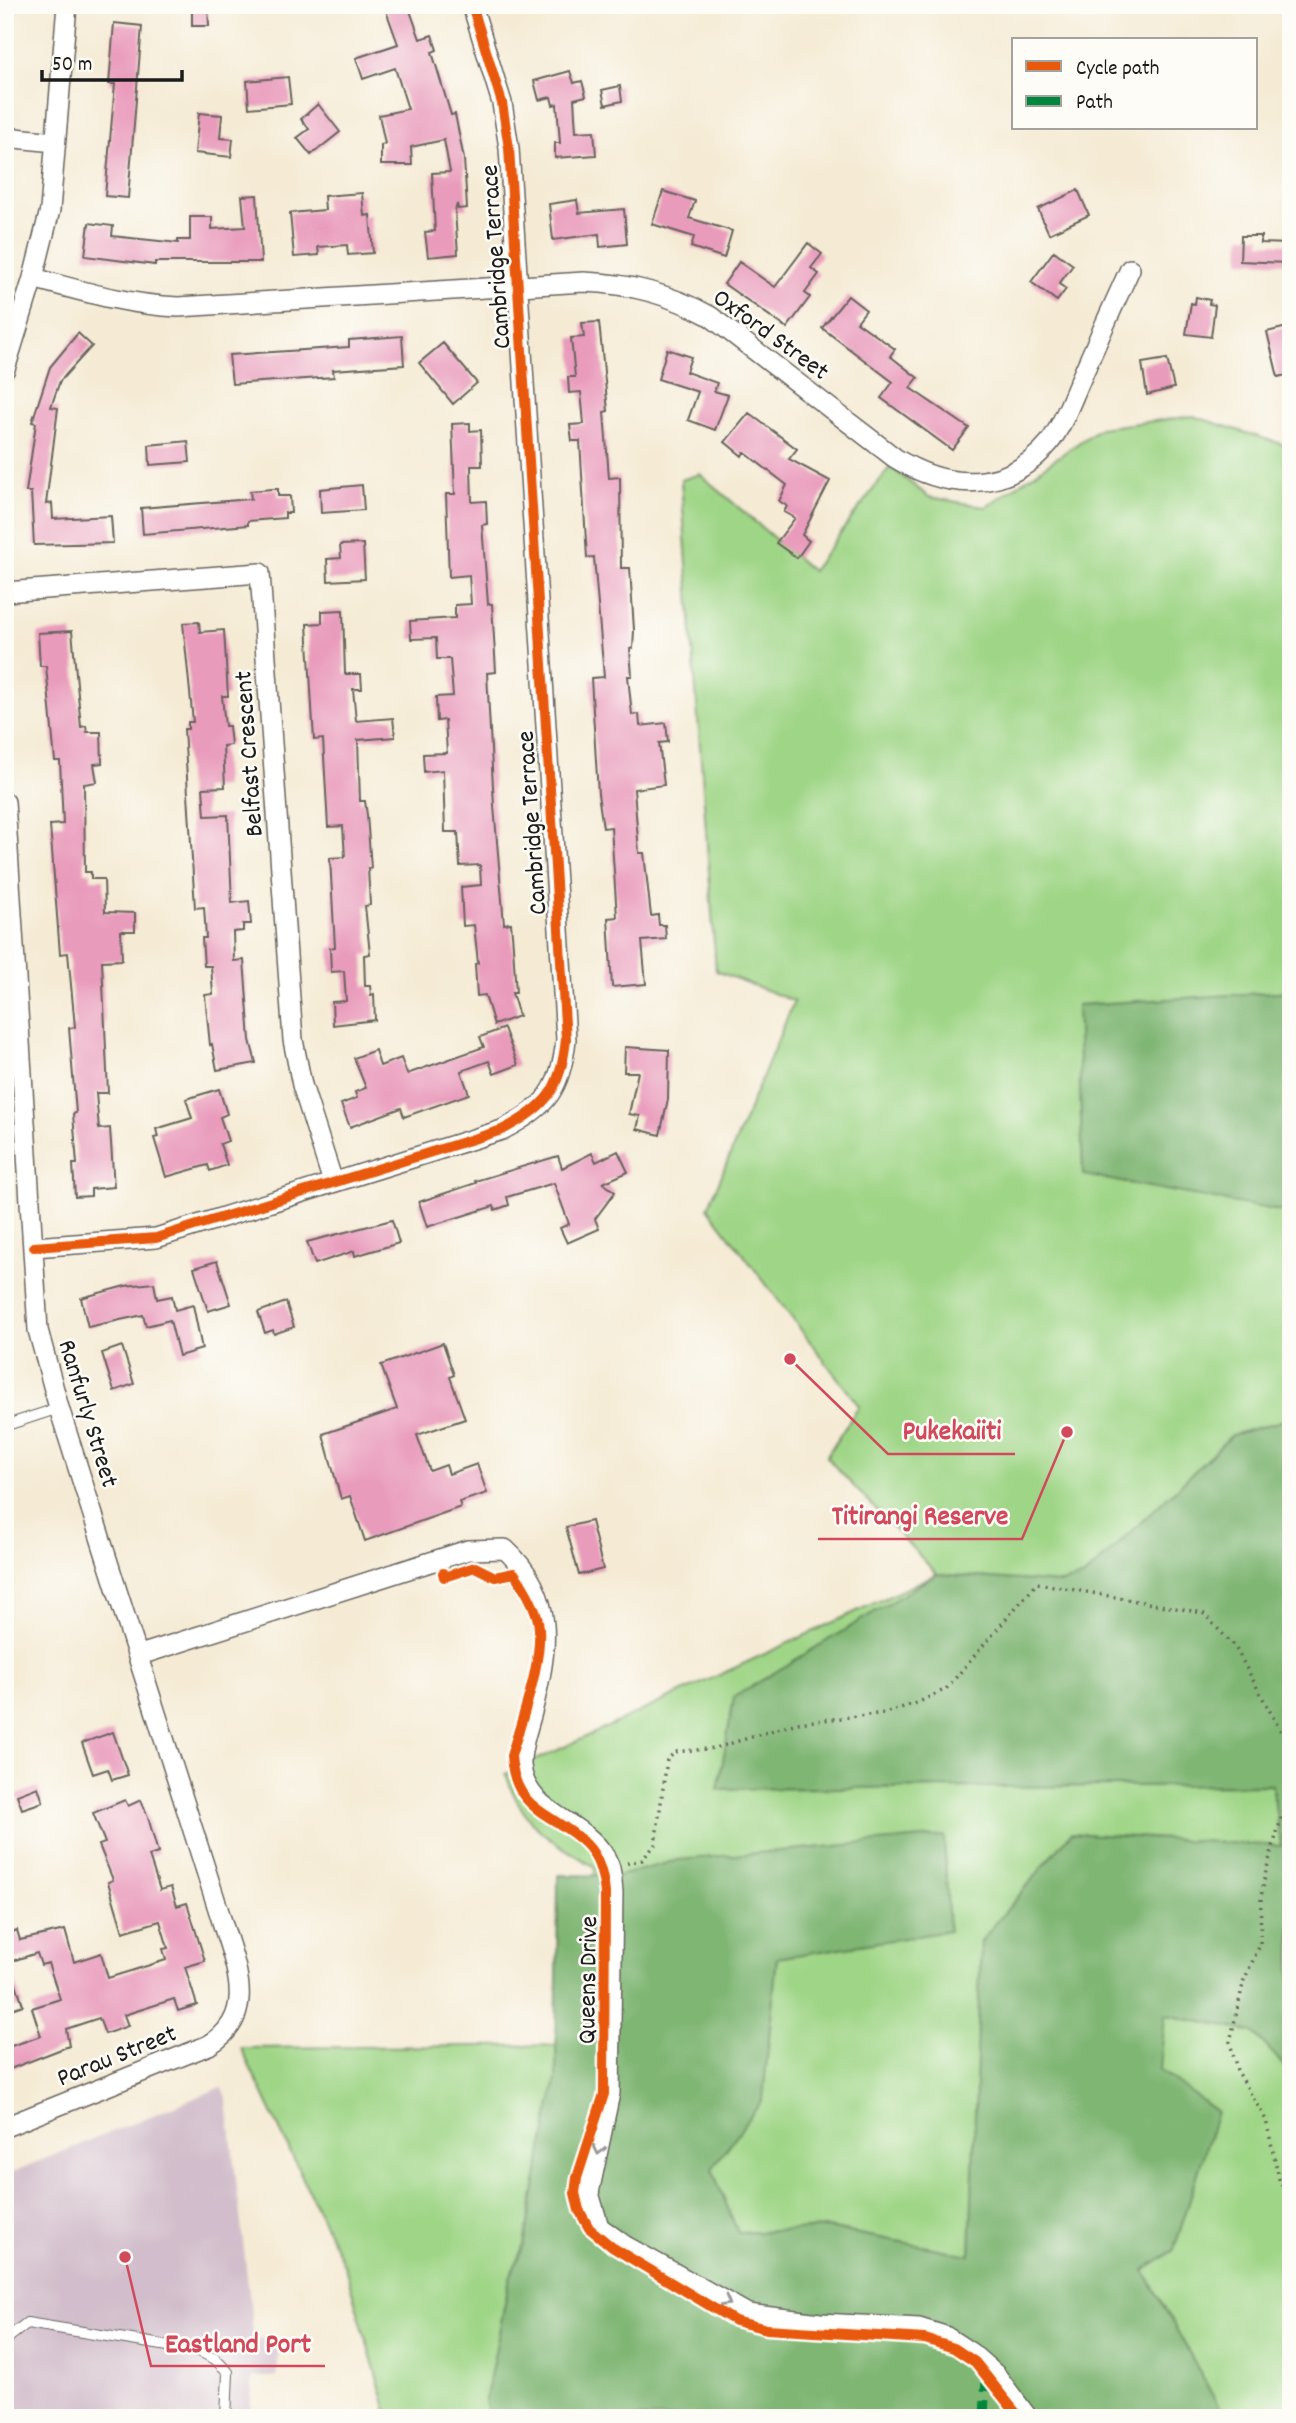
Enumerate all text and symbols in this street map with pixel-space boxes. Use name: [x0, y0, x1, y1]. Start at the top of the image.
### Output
scale bar: [42, 38, 182, 82]
legend: [1012, 38, 1258, 130]
text: 50 m: [52, 51, 92, 81]
text: Cycle path: [1076, 55, 1159, 85]
text: Path: [1076, 89, 1113, 119]
street label: Cambridge Terrace: [473, 163, 522, 350]
street label: Oxford Street: [704, 281, 836, 391]
street label: Belfast Crescent: [226, 669, 275, 838]
street label: Cambridge Terrace: [509, 729, 558, 916]
street label: Ranfurly Street: [47, 1336, 127, 1493]
callout: Pukekaiiti: [888, 1405, 1015, 1454]
text: Pukekaiiti: [903, 1414, 1001, 1454]
callout: Titirangi Reserve: [818, 1490, 1022, 1539]
text: Titirangi Reserve: [832, 1499, 1008, 1539]
street label: Queens Drive: [570, 1916, 609, 2045]
street label: Parau Street: [52, 2016, 183, 2098]
one-way arrow: [592, 2144, 607, 2156]
one-way arrow: [719, 2294, 732, 2307]
callout: Eastland Port: [151, 2317, 325, 2366]
text: Eastland Port: [165, 2327, 312, 2367]

